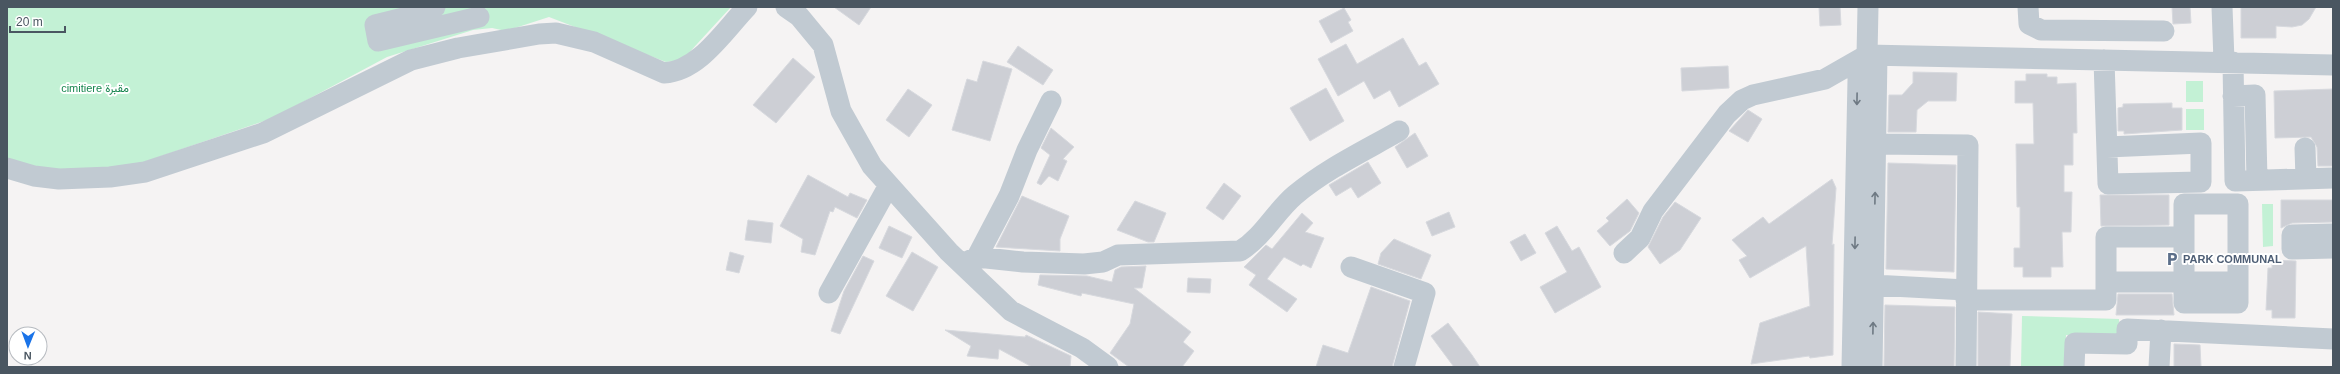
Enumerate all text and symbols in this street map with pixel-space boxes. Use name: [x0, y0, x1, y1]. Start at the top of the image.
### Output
scale bar: [10, 8, 65, 34]
text: 20 m: [16, 15, 43, 29]
park label: cimitiere مقبرة: [61, 82, 129, 95]
one-way arrow: [1853, 92, 1861, 105]
one-way arrow: [1871, 192, 1879, 205]
one-way arrow: [1851, 236, 1859, 249]
parking icon: PARK COMMUNAL: [2164, 251, 2180, 267]
place label: PARK COMMUNAL: [2183, 253, 2282, 265]
one-way arrow: [1869, 322, 1876, 335]
north arrow: [8, 326, 48, 366]
text: N: [24, 350, 32, 362]

